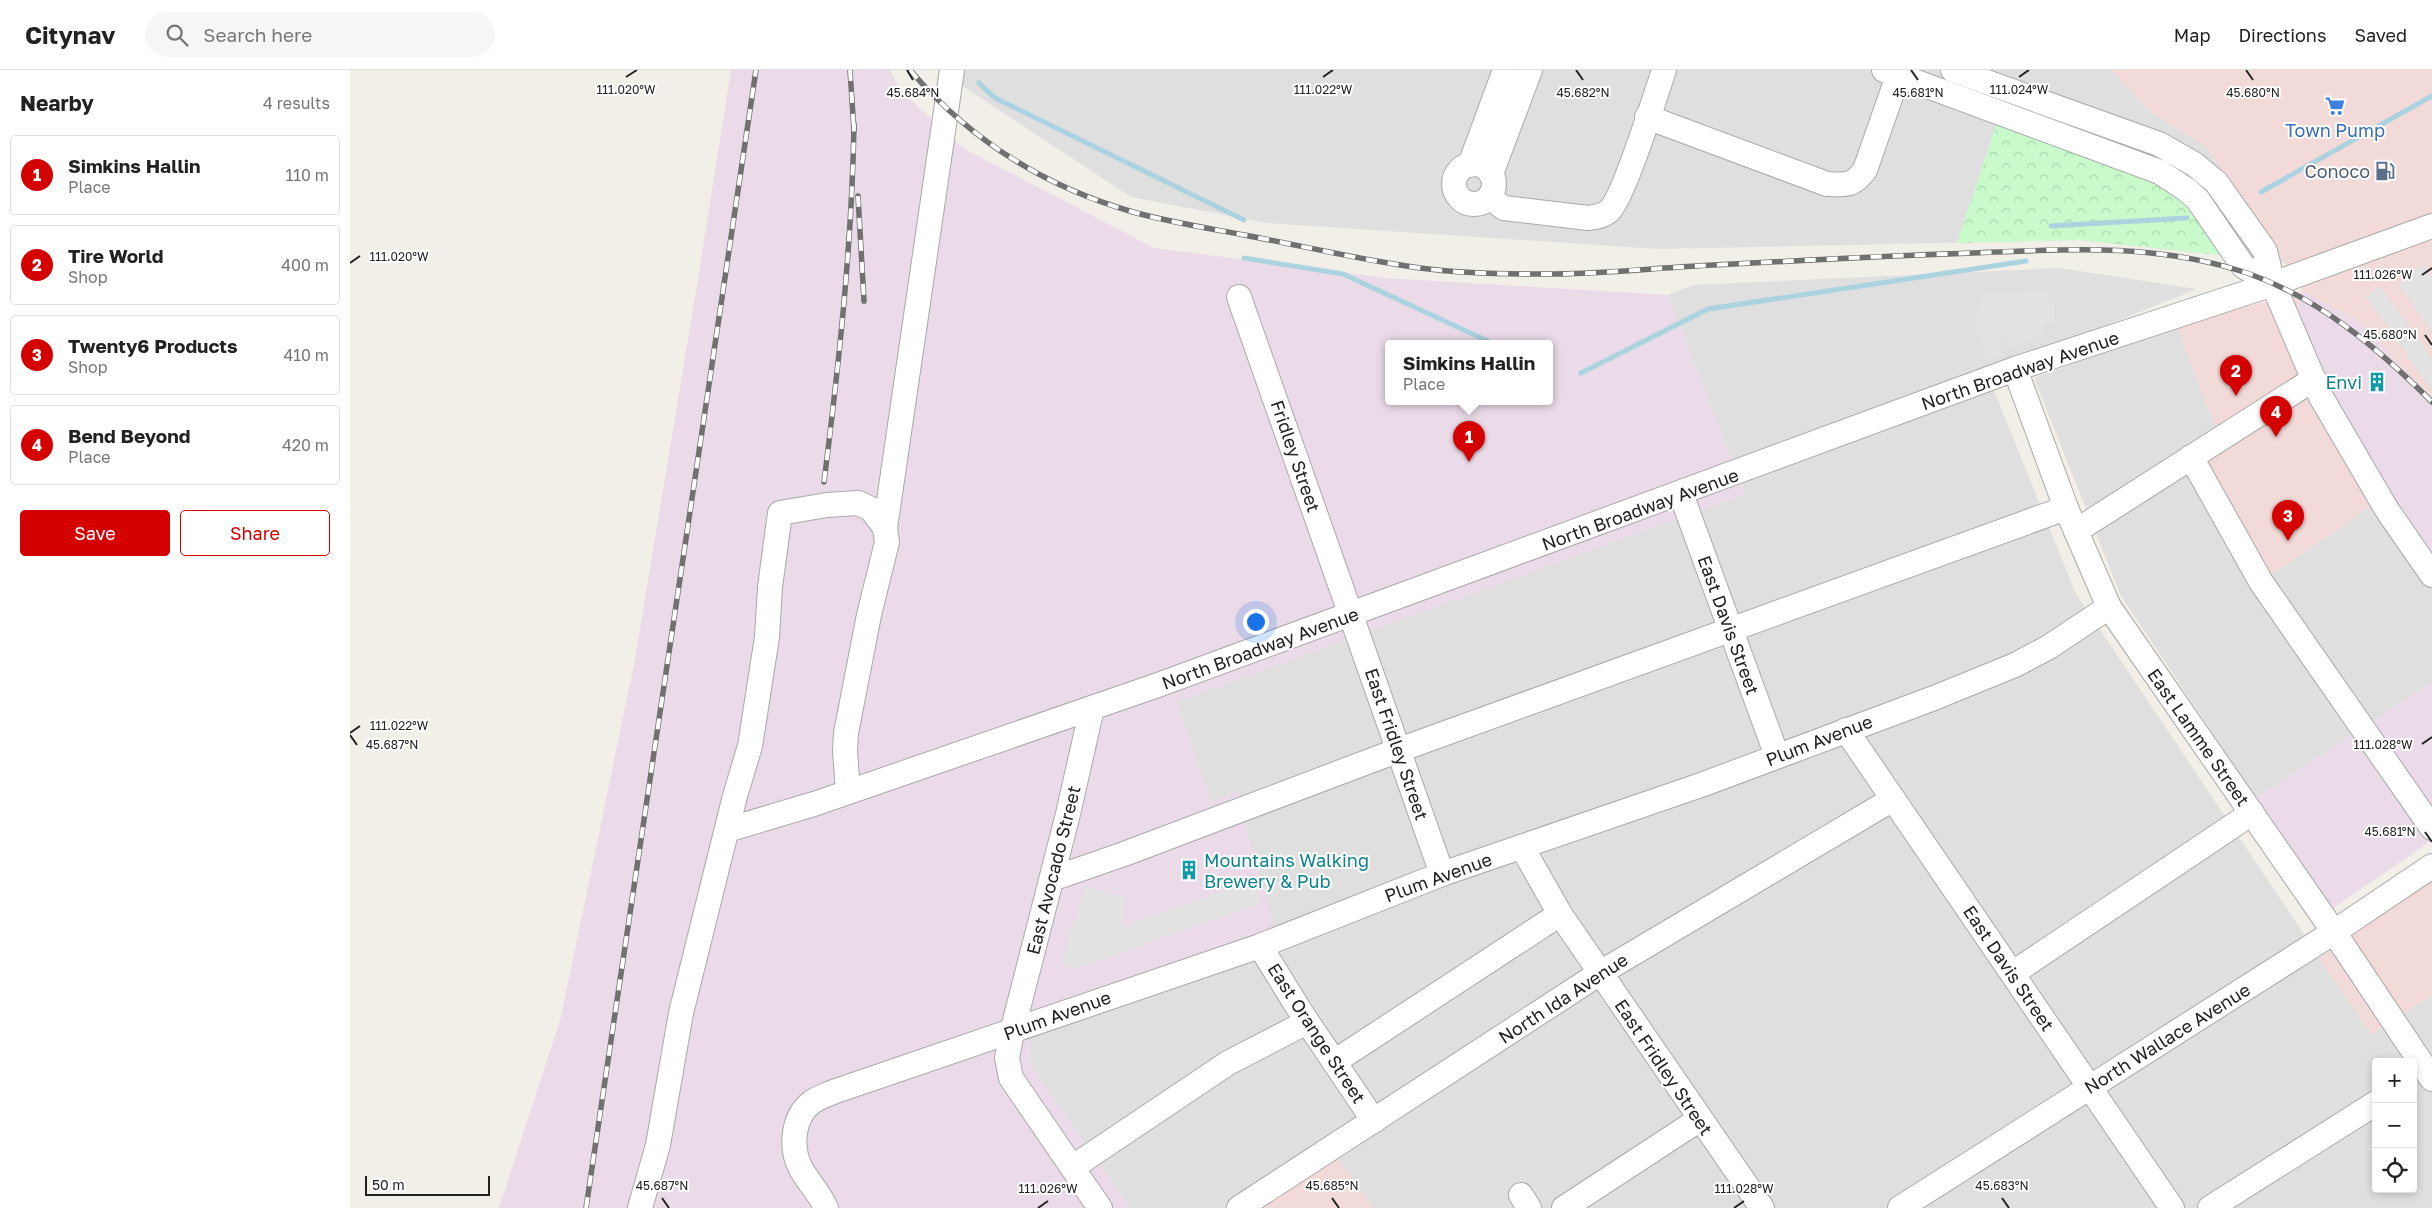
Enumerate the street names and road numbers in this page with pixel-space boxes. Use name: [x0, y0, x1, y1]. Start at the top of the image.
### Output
street label: North Broadway Avenue: [1918, 326, 2122, 414]
street label: Fridley Street: [1267, 397, 1325, 515]
street label: North Broadway Avenue: [1539, 463, 1741, 555]
street label: East Davis Street: [1694, 552, 1764, 698]
street label: North Broadway Avenue: [1159, 602, 1361, 694]
street label: East Lamme Street: [2143, 664, 2255, 810]
street label: East Fridley Street: [1361, 665, 1433, 823]
street label: Plum Avenue: [1763, 710, 1875, 770]
street label: East Avocado Street: [1021, 783, 1085, 957]
street label: Plum Avenue: [1381, 847, 1495, 907]
street label: East Davis Street: [1959, 901, 2059, 1035]
street label: North Ida Avenue: [1494, 948, 1632, 1048]
street label: East Orange Street: [1263, 959, 1371, 1107]
street label: North Wallace Avenue: [2080, 978, 2254, 1098]
street label: Plum Avenue: [1000, 985, 1114, 1045]
street label: East Fridley Street: [1610, 995, 1718, 1139]

